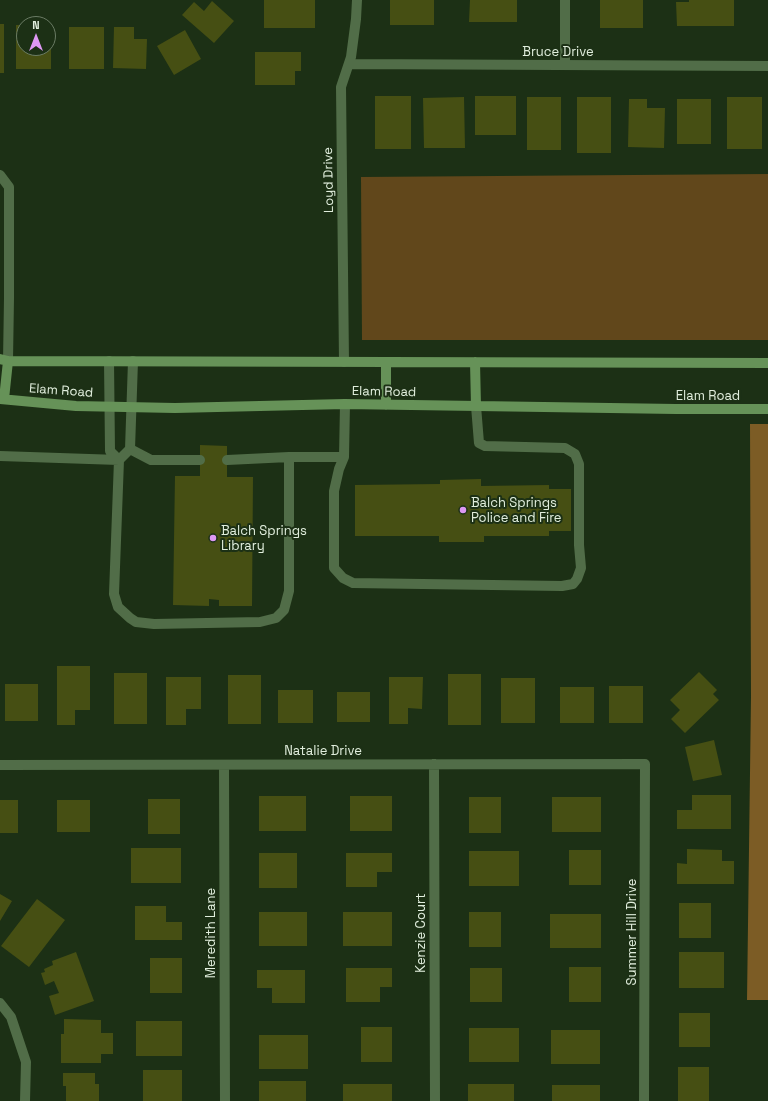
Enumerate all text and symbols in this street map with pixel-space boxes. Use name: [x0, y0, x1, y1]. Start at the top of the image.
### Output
north arrow: [16, 16, 56, 56]
text: N: [32, 18, 40, 32]
street label: Bruce Drive: [522, 44, 594, 60]
street label: Loyd Drive: [321, 147, 337, 213]
street label: Elam Road: [28, 381, 94, 401]
street label: Elam Road: [352, 384, 416, 400]
street label: Elam Road: [676, 388, 740, 404]
place label: Balch Springs Police and Fire: [471, 495, 562, 526]
marker: Balch Springs Police and Fire: [458, 505, 468, 515]
place label: Balch Springs Library: [221, 523, 307, 554]
marker: Balch Springs Library: [208, 533, 218, 543]
street label: Natalie Drive: [284, 743, 362, 759]
street label: Summer Hill Drive: [624, 879, 640, 985]
street label: Meredith Lane: [203, 888, 219, 978]
street label: Kenzie Court: [413, 893, 429, 973]

